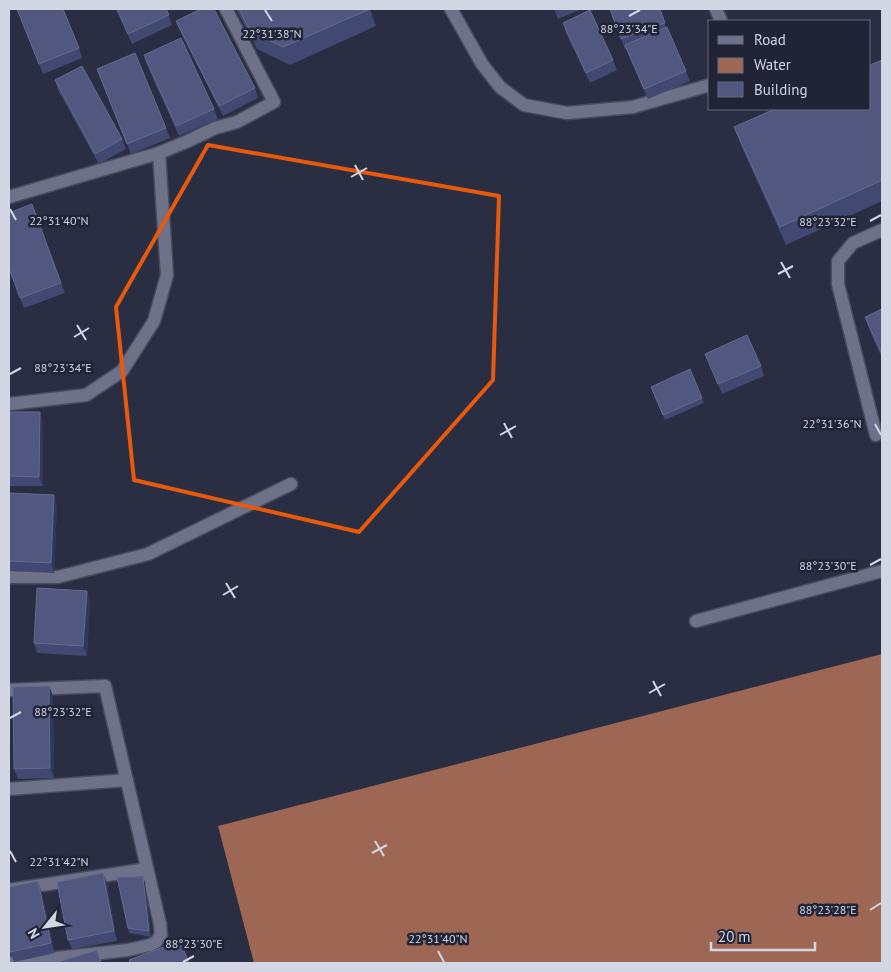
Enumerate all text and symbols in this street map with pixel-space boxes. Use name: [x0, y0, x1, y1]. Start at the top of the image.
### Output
legend: [708, 20, 871, 110]
text: 88°23'34"E: [600, 21, 658, 36]
text: 22°31'38"N: [242, 26, 302, 41]
text: Road: [754, 30, 786, 49]
text: Water: [754, 55, 791, 74]
text: Building: [754, 80, 808, 99]
text: 22°31'40"N: [29, 213, 89, 228]
text: 88°23'32"E: [799, 214, 857, 229]
text: 88°23'34"E: [34, 360, 92, 375]
text: 22°31'36"N: [802, 416, 862, 431]
text: 88°23'30"E: [799, 558, 857, 573]
text: 88°23'32"E: [34, 704, 92, 719]
text: 22°31'42"N: [29, 854, 89, 869]
north arrow: [20, 902, 70, 952]
text: 88°23'28"E: [799, 902, 857, 917]
scale bar: [711, 920, 815, 952]
text: N: [24, 925, 44, 942]
text: 20 m: [718, 927, 751, 946]
text: 22°31'40"N: [408, 931, 468, 946]
text: 88°23'30"E: [165, 936, 223, 951]

